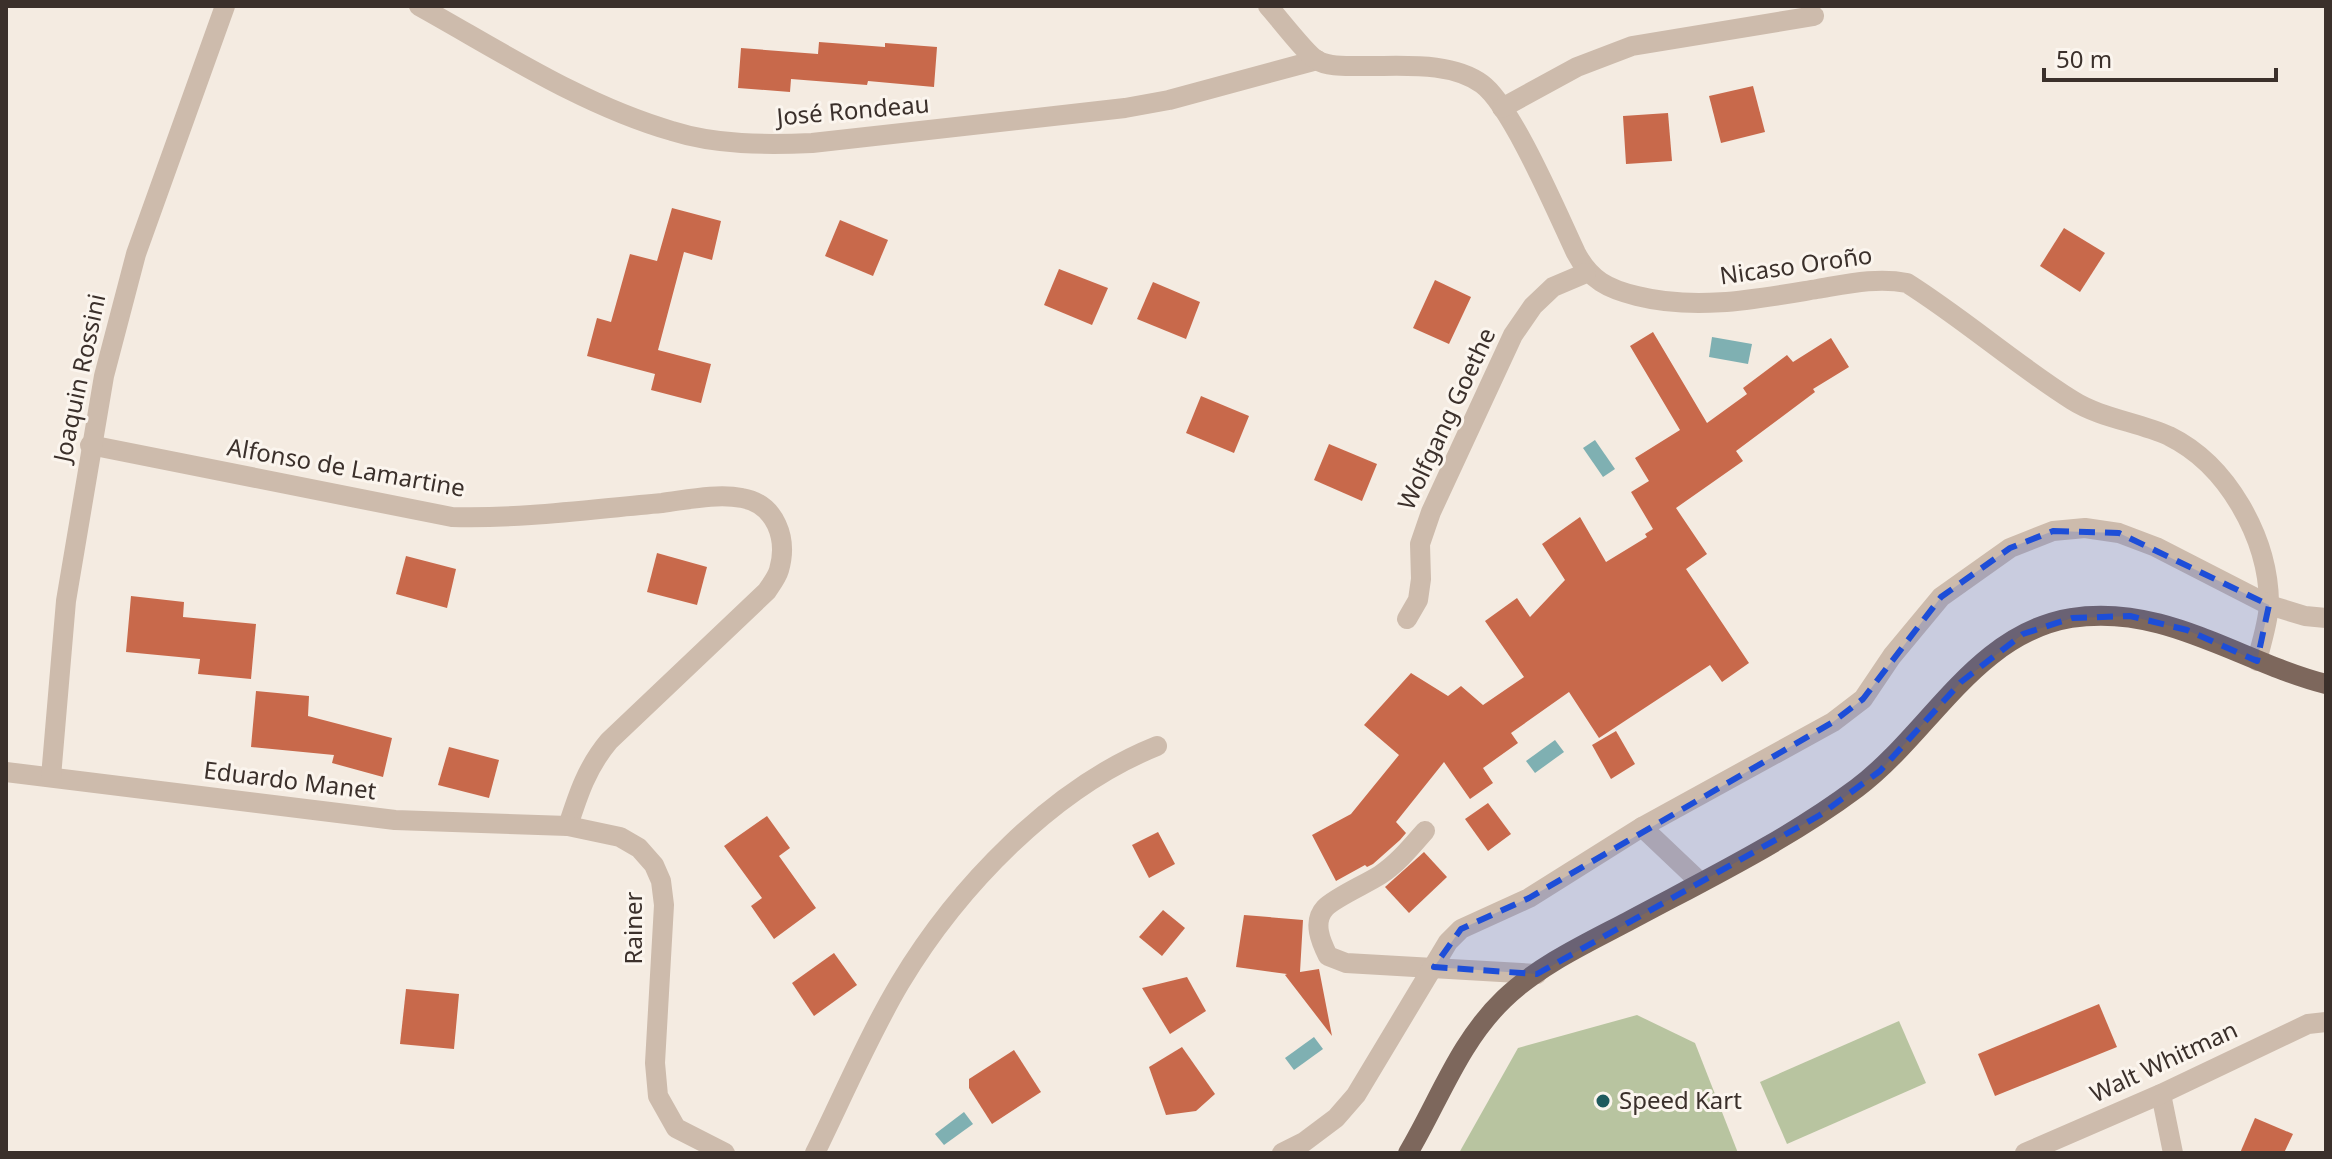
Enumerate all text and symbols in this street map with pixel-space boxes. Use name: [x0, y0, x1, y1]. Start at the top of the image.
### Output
scale bar: [2044, 32, 2276, 82]
text: 50 m: [2056, 42, 2112, 75]
street label: José Rondeau: [773, 86, 931, 133]
street label: Nicaso Oroño: [1717, 237, 1874, 292]
street label: Joaquin Rossini: [44, 291, 112, 467]
street label: Wolfgang Goethe: [1389, 322, 1502, 515]
street label: Alfonso de Lamartine: [225, 429, 468, 504]
street label: Eduardo Manet: [202, 753, 379, 807]
street label: Rainer: [616, 891, 649, 964]
street label: Walt Whitman: [2084, 1012, 2242, 1109]
place label: Speed Kart: [1619, 1083, 1742, 1116]
marker: Speed Kart: [1594, 1092, 1612, 1110]

